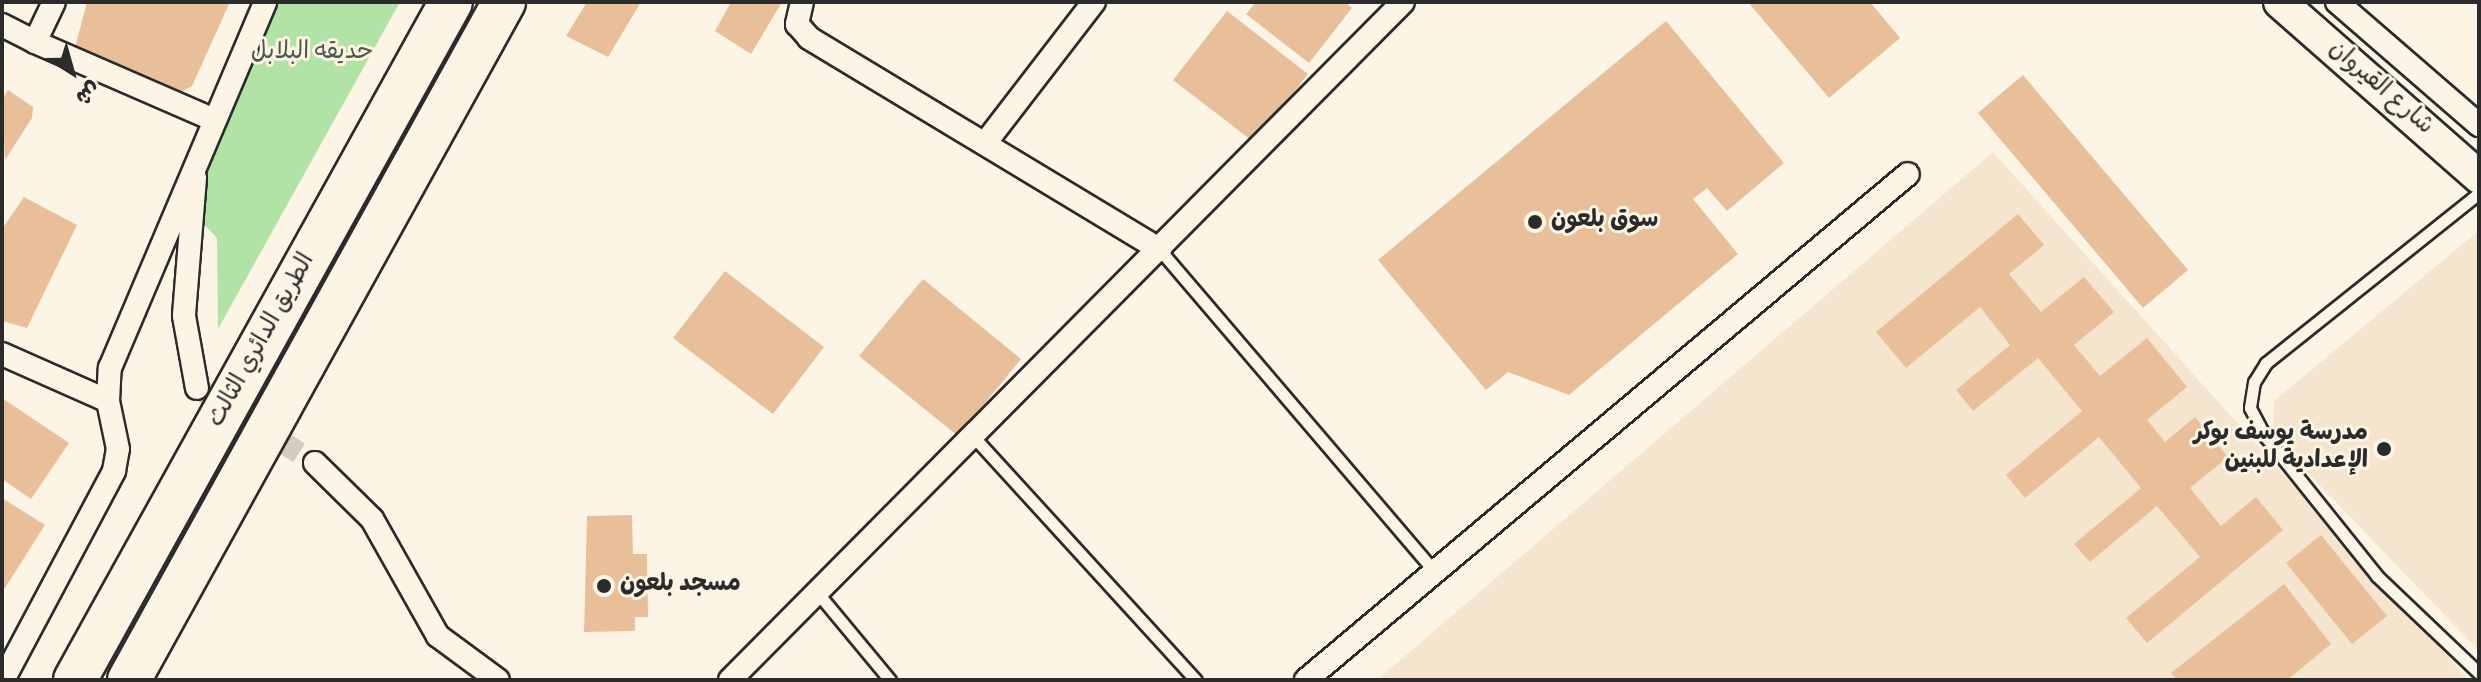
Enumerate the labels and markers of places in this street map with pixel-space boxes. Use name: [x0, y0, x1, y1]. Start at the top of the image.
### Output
place label: سوق بلعون: [1551, 208, 1658, 236]
marker: سوق بلعون: [1526, 213, 1544, 231]
place label: مدرسة يوسف بوكر الإعدادية للبنين: [2194, 421, 2368, 477]
marker: مدرسة يوسف بوكر الإعدادية للبنين: [2375, 440, 2393, 458]
place label: مسجد بلعون: [620, 572, 741, 600]
marker: مسجد بلعون: [595, 577, 613, 595]

